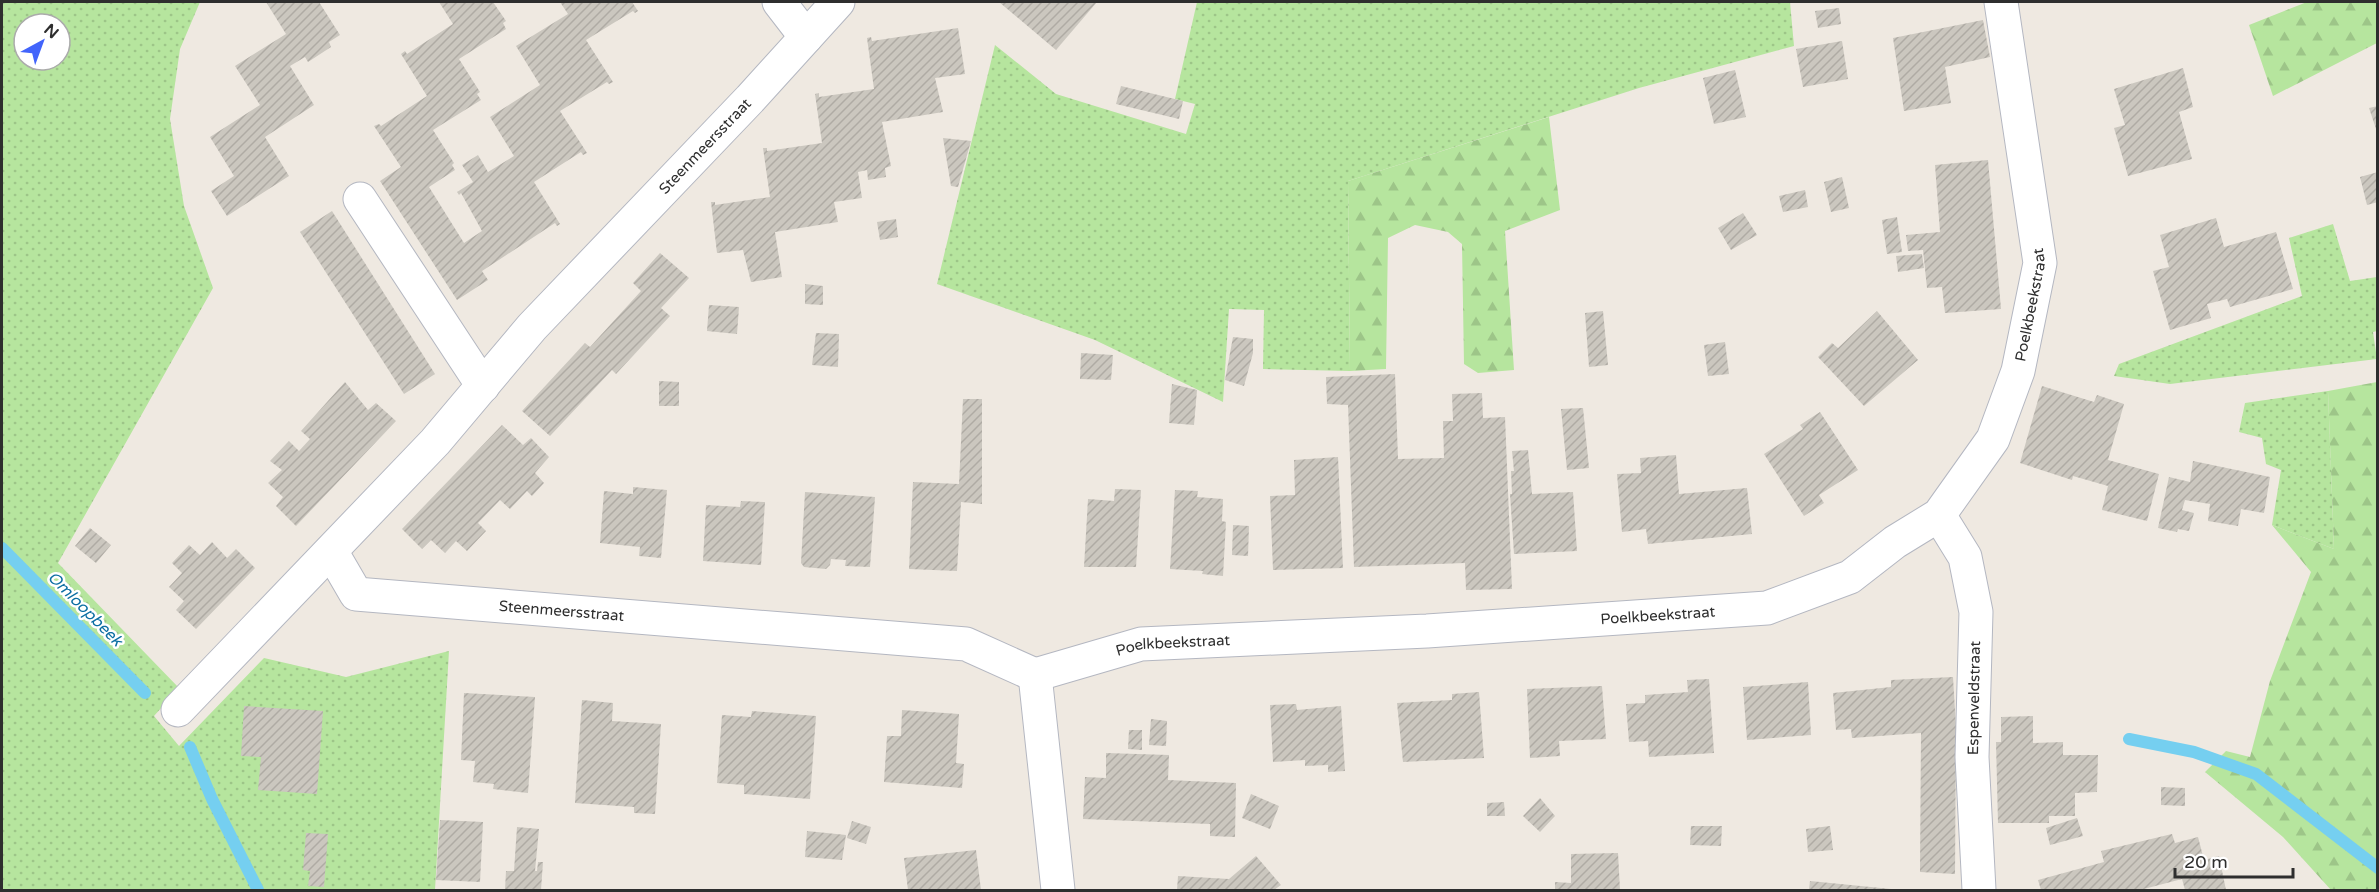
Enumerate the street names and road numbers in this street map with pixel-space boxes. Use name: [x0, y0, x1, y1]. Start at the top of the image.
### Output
street label: Steenmeersstraat: [655, 94, 755, 198]
street label: Poelkbeekstraat: [2011, 247, 2049, 363]
street label: Steenmeersstraat: [498, 597, 625, 625]
street label: Poelkbeekstraat: [1600, 603, 1716, 628]
street label: Poelkbeekstraat: [1114, 631, 1231, 660]
street label: Espenveldstraat: [1964, 640, 1984, 755]

